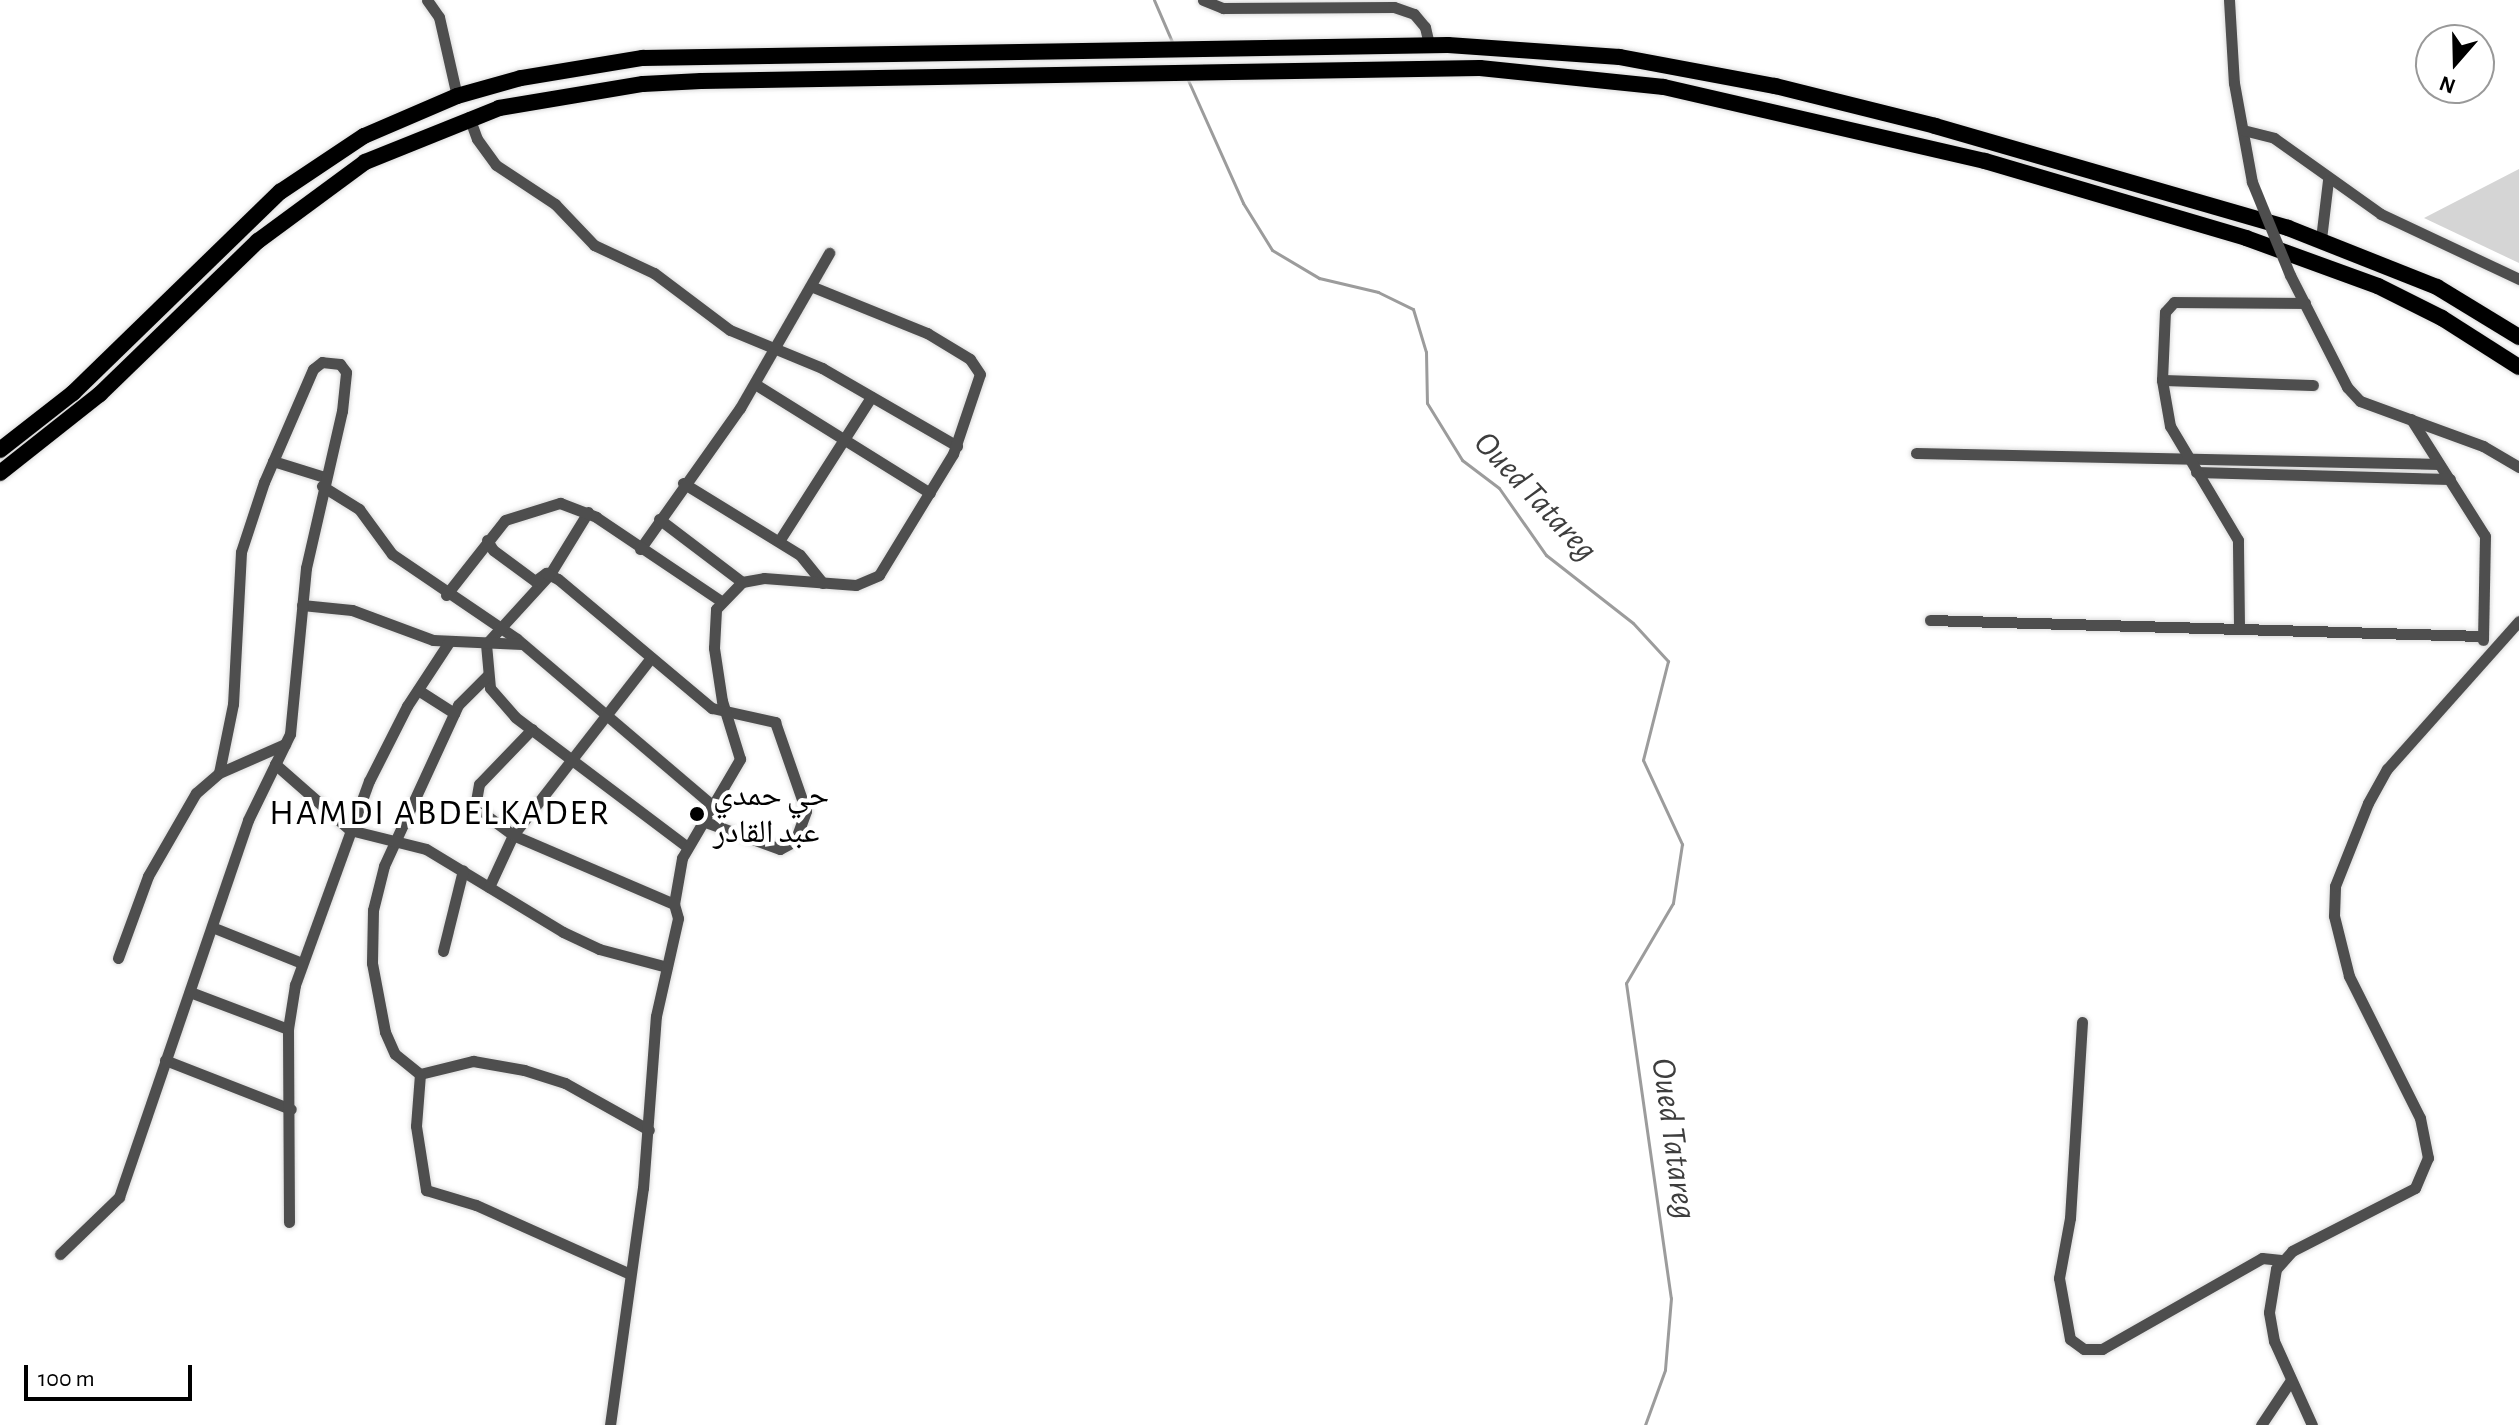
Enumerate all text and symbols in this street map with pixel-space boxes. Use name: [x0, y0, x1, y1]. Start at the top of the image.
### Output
north arrow: [2415, 24, 2495, 104]
text: N: [2437, 72, 2458, 98]
water label: Oued Tatareg: [1465, 424, 1605, 570]
place label: حي حمدي عبد القادر: [713, 777, 829, 852]
district label: HAMDI ABDELKADER: [269, 792, 611, 836]
marker: حي حمدي عبد القادر: [688, 805, 706, 823]
water label: Oued Tatareg: [1641, 1056, 1705, 1222]
scale bar: [28, 1349, 196, 1399]
text: 100 m: [38, 1367, 95, 1391]

